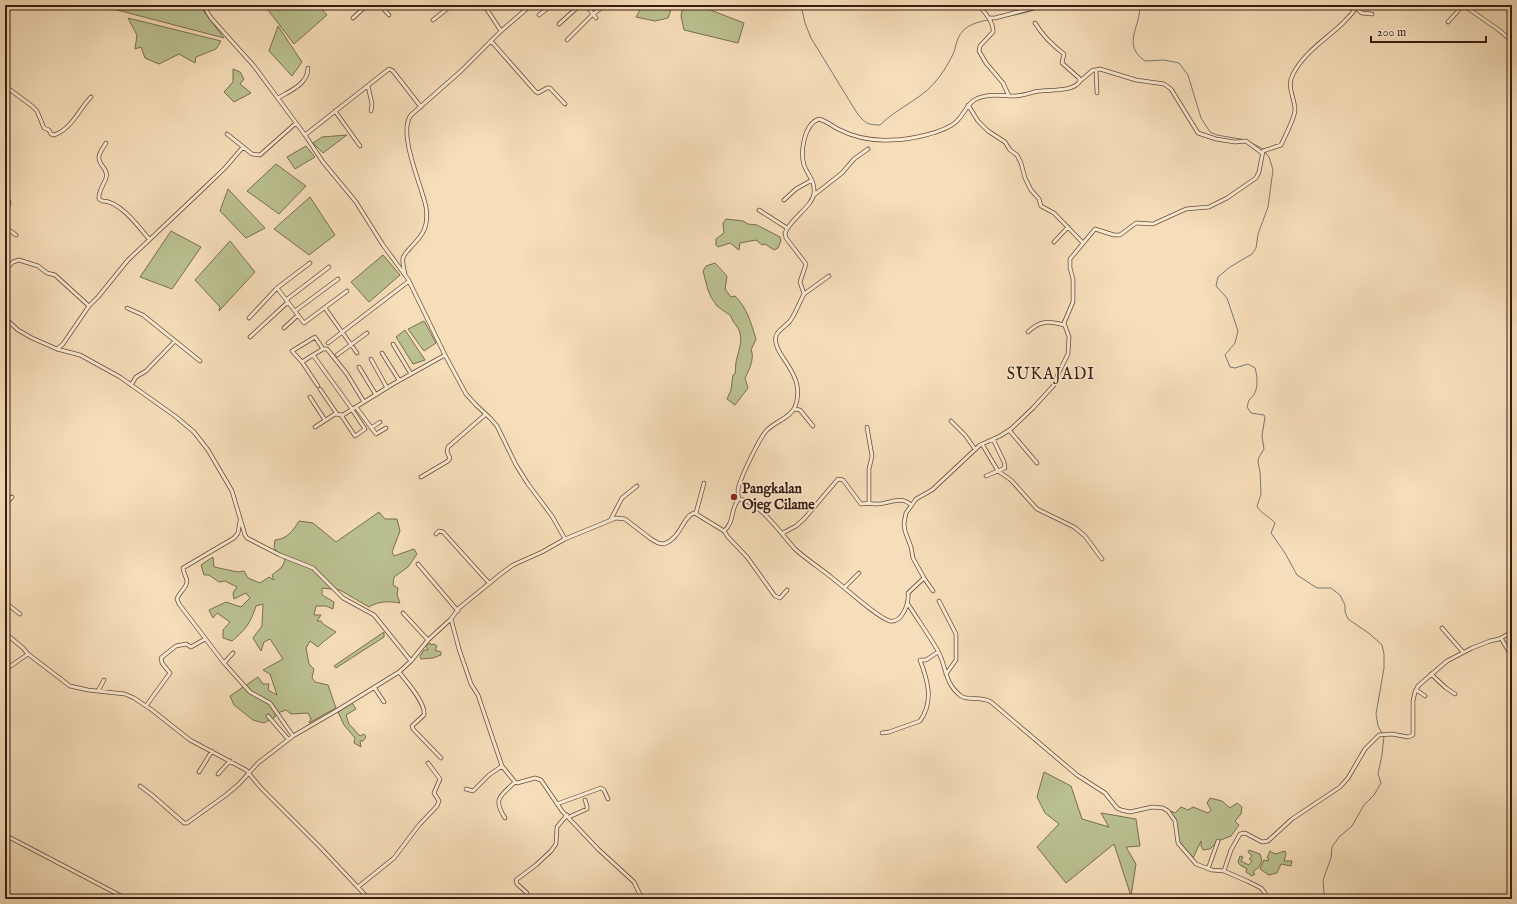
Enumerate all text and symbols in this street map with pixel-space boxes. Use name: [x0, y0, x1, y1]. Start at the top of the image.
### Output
scale bar: [1371, 18, 1486, 44]
text: 200 m: [1377, 25, 1406, 40]
district label: SUKAJADI: [1007, 365, 1095, 385]
place label: Pangkalan Ojeg Cilame: [742, 480, 815, 514]
marker: Pangkalan Ojeg Cilame: [729, 492, 739, 502]

